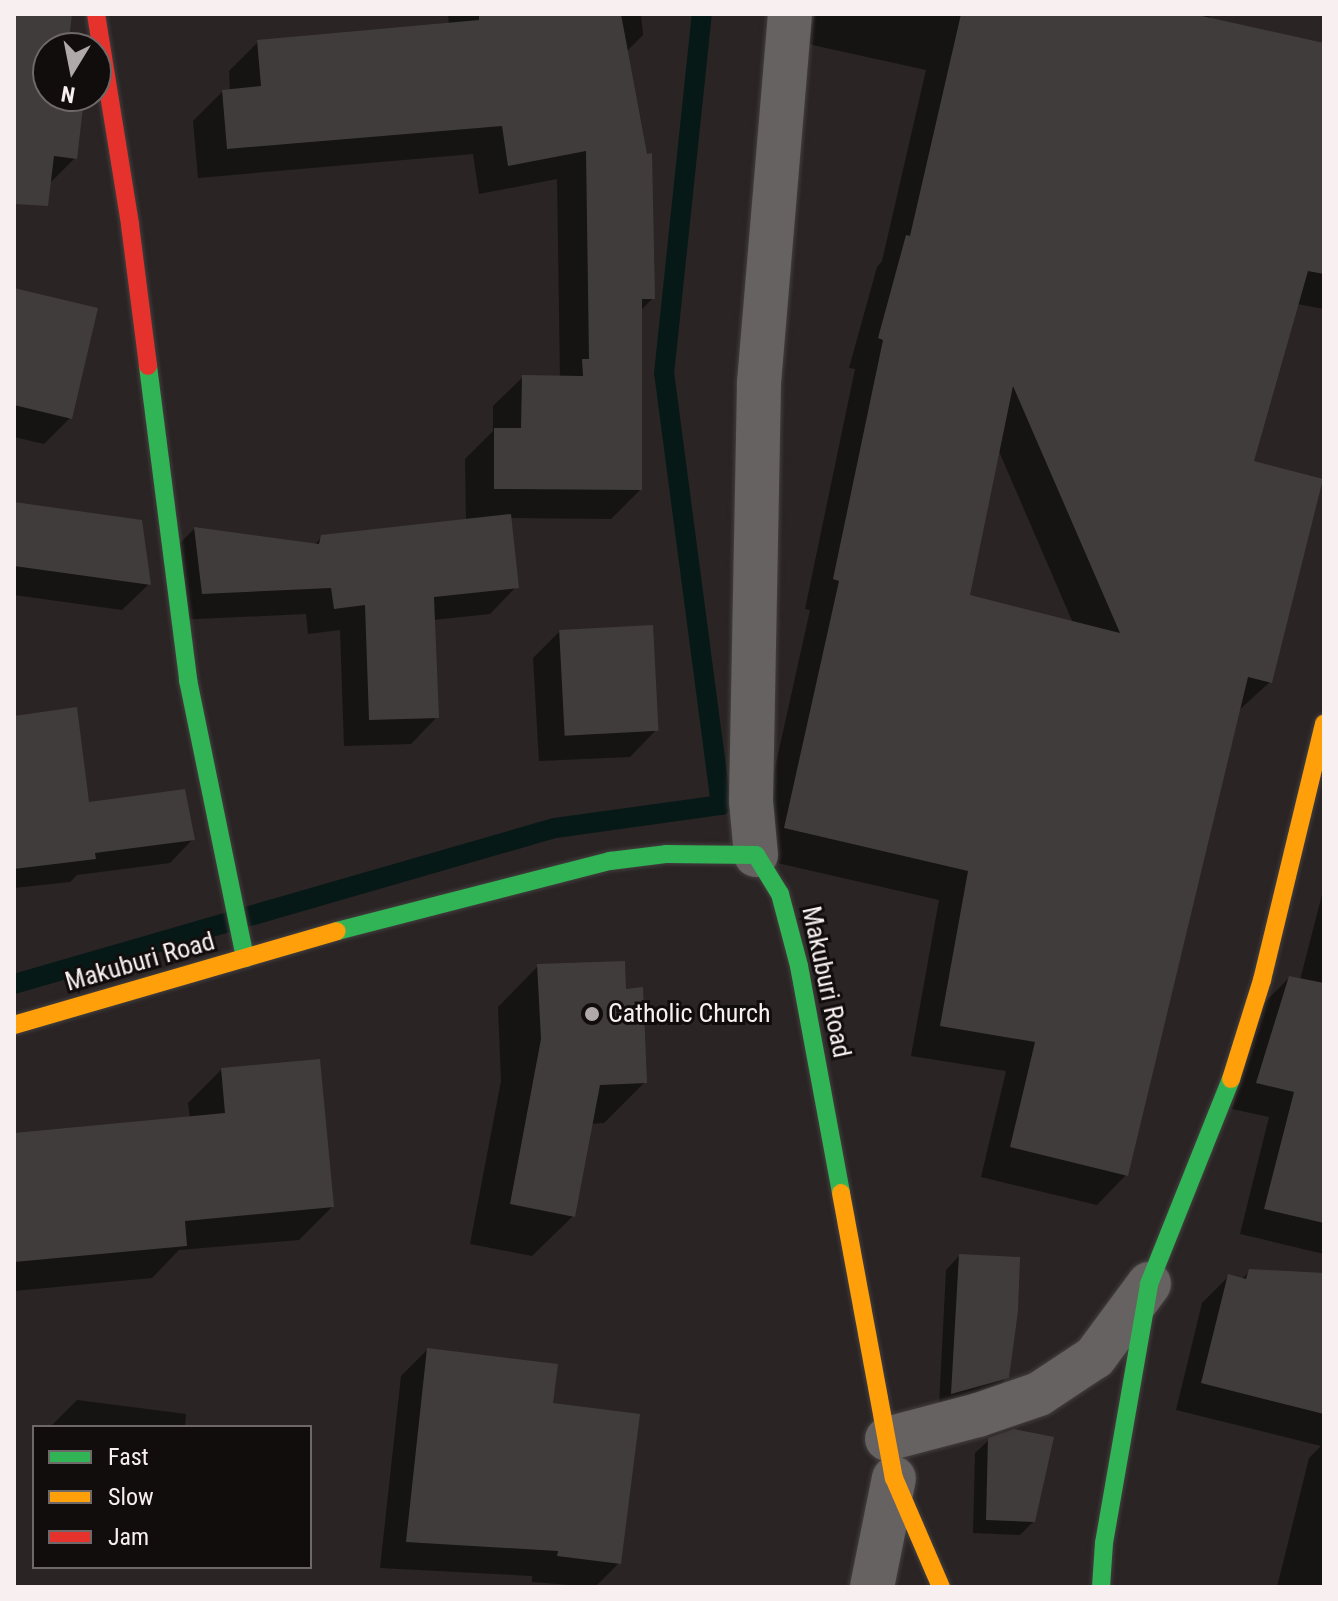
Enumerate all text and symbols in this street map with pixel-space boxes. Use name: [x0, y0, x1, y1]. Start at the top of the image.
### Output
north arrow: [32, 32, 112, 112]
text: N: [59, 81, 77, 108]
street label: Makuburi Road: [795, 904, 857, 1060]
street label: Makuburi Road: [62, 926, 218, 998]
place label: Catholic Church: [608, 998, 771, 1030]
marker: Catholic Church: [583, 1005, 601, 1023]
legend: [32, 1425, 312, 1569]
text: Fast: [108, 1443, 149, 1471]
text: Slow: [108, 1483, 154, 1511]
text: Jam: [108, 1523, 149, 1551]

